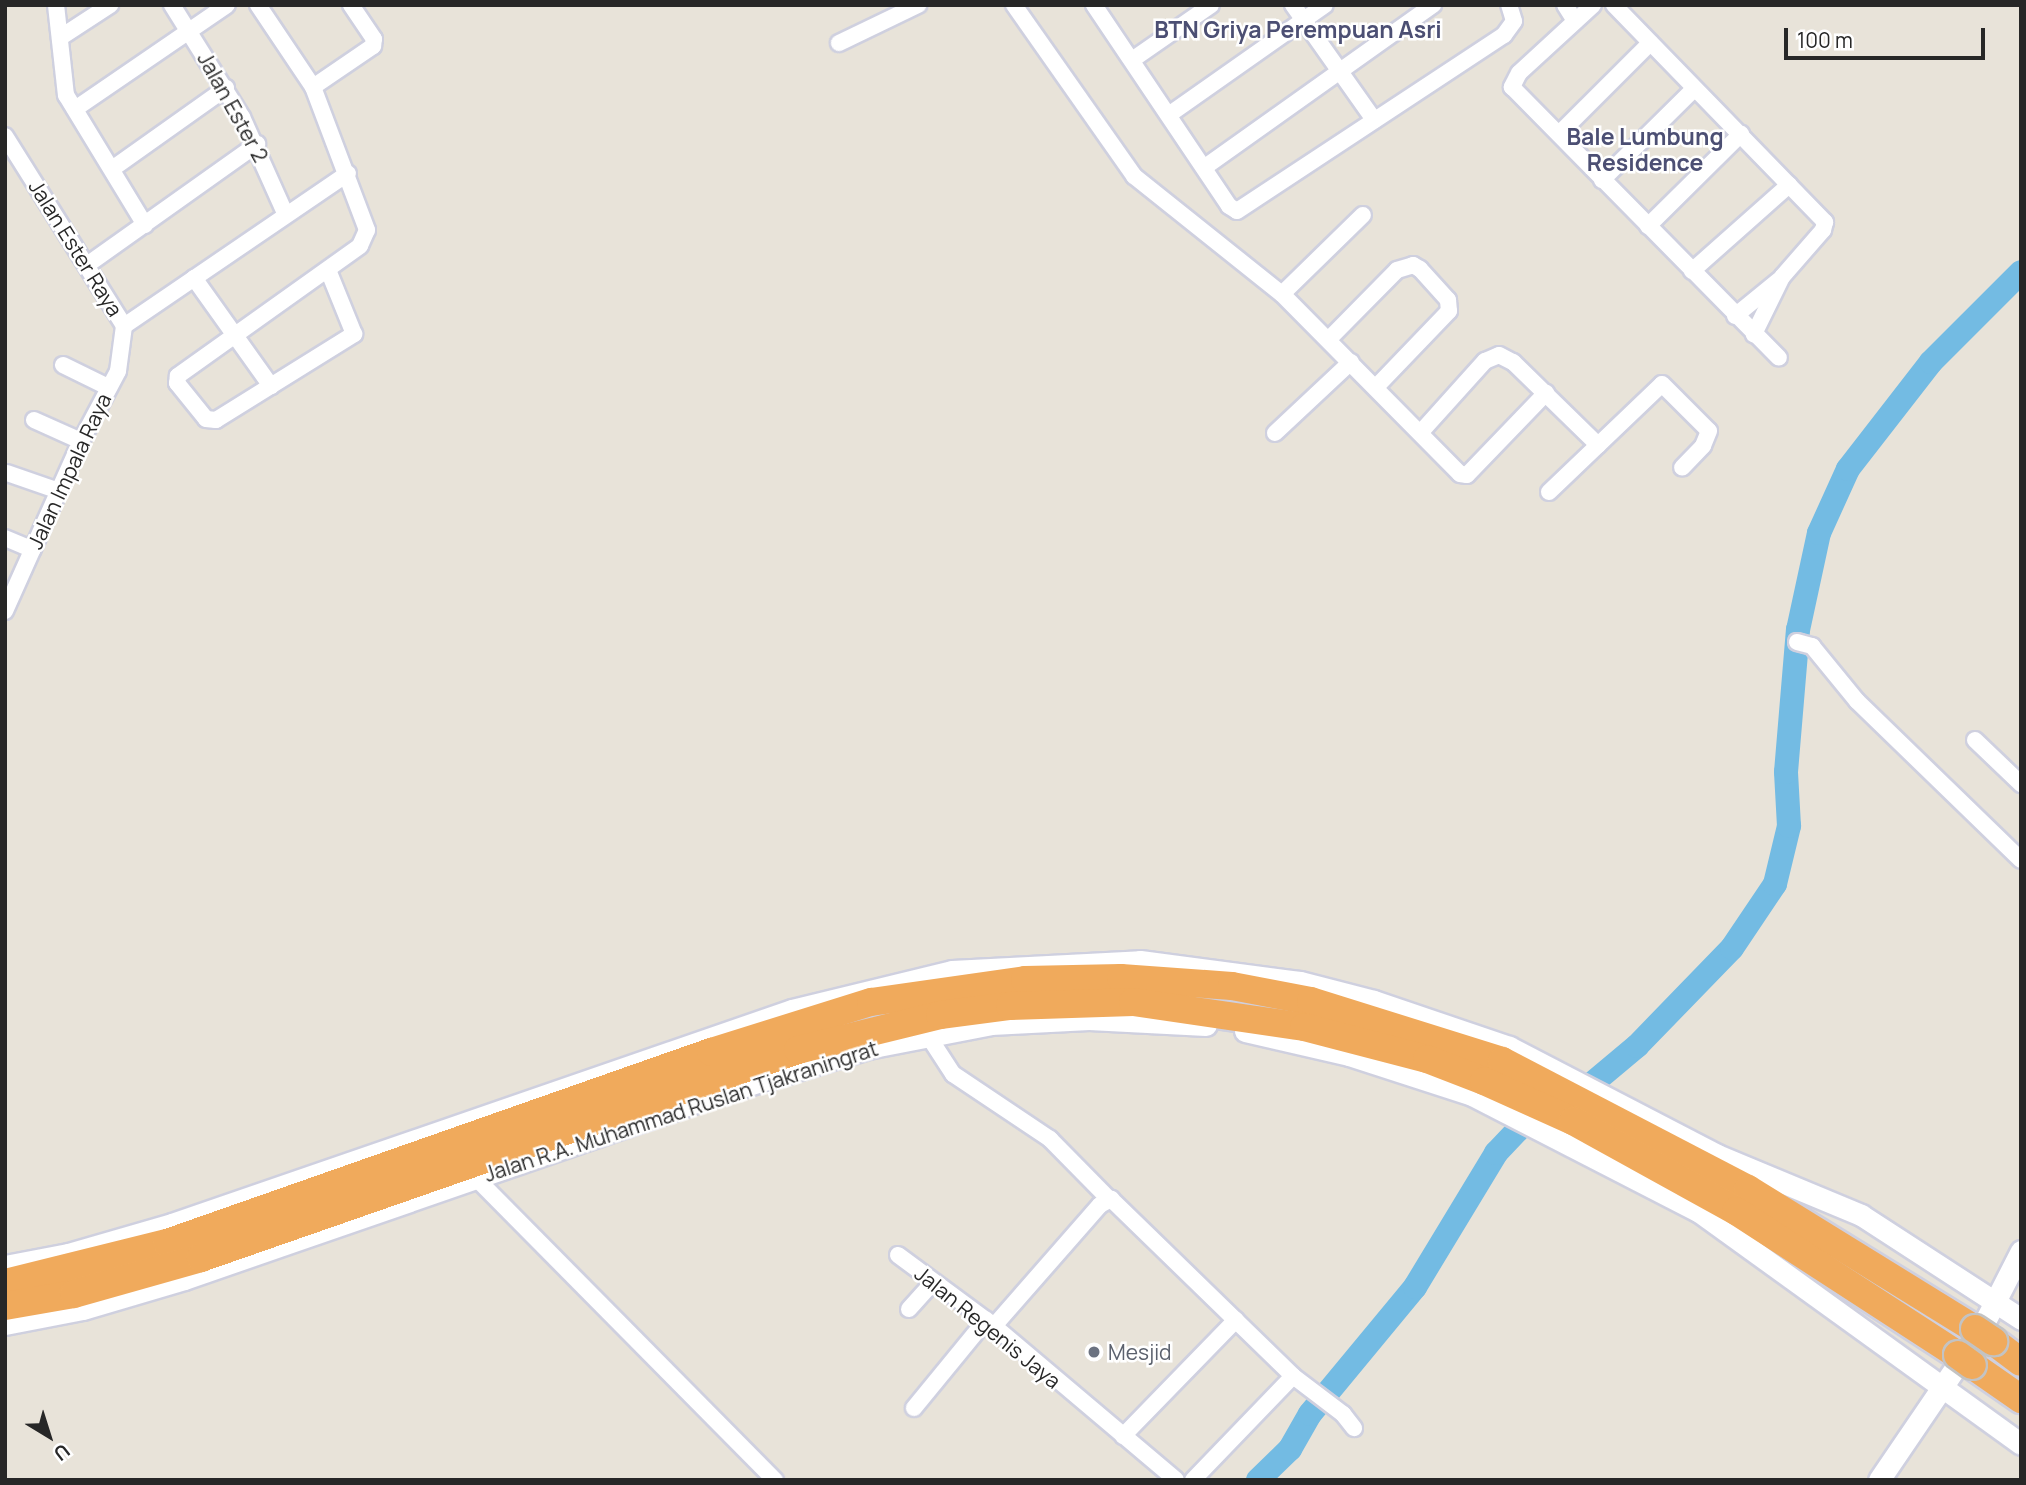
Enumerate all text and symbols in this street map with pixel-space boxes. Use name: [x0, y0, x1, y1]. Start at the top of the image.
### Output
scale bar: [1788, 14, 1989, 58]
district label: BTN Griya Perempuan Asri: [1154, 15, 1442, 43]
text: 100 m: [1797, 26, 1853, 54]
street label: Jalan Ester 2: [192, 48, 274, 166]
district label: Bale Lumbung Residence: [1566, 122, 1724, 176]
street label: Jalan Ester Raya: [24, 175, 128, 321]
street label: Jalan Impala Raya: [22, 389, 116, 553]
street label: Jalan R.A. Muhammad Ruslan Tjakraningrat: [481, 1035, 881, 1187]
street label: Jalan Regenis Jaya: [910, 1260, 1066, 1394]
place label: Mesjid: [1108, 1339, 1172, 1365]
marker: Mesjid: [1086, 1344, 1102, 1360]
north arrow: [14, 1401, 84, 1471]
text: U: [49, 1438, 75, 1467]

